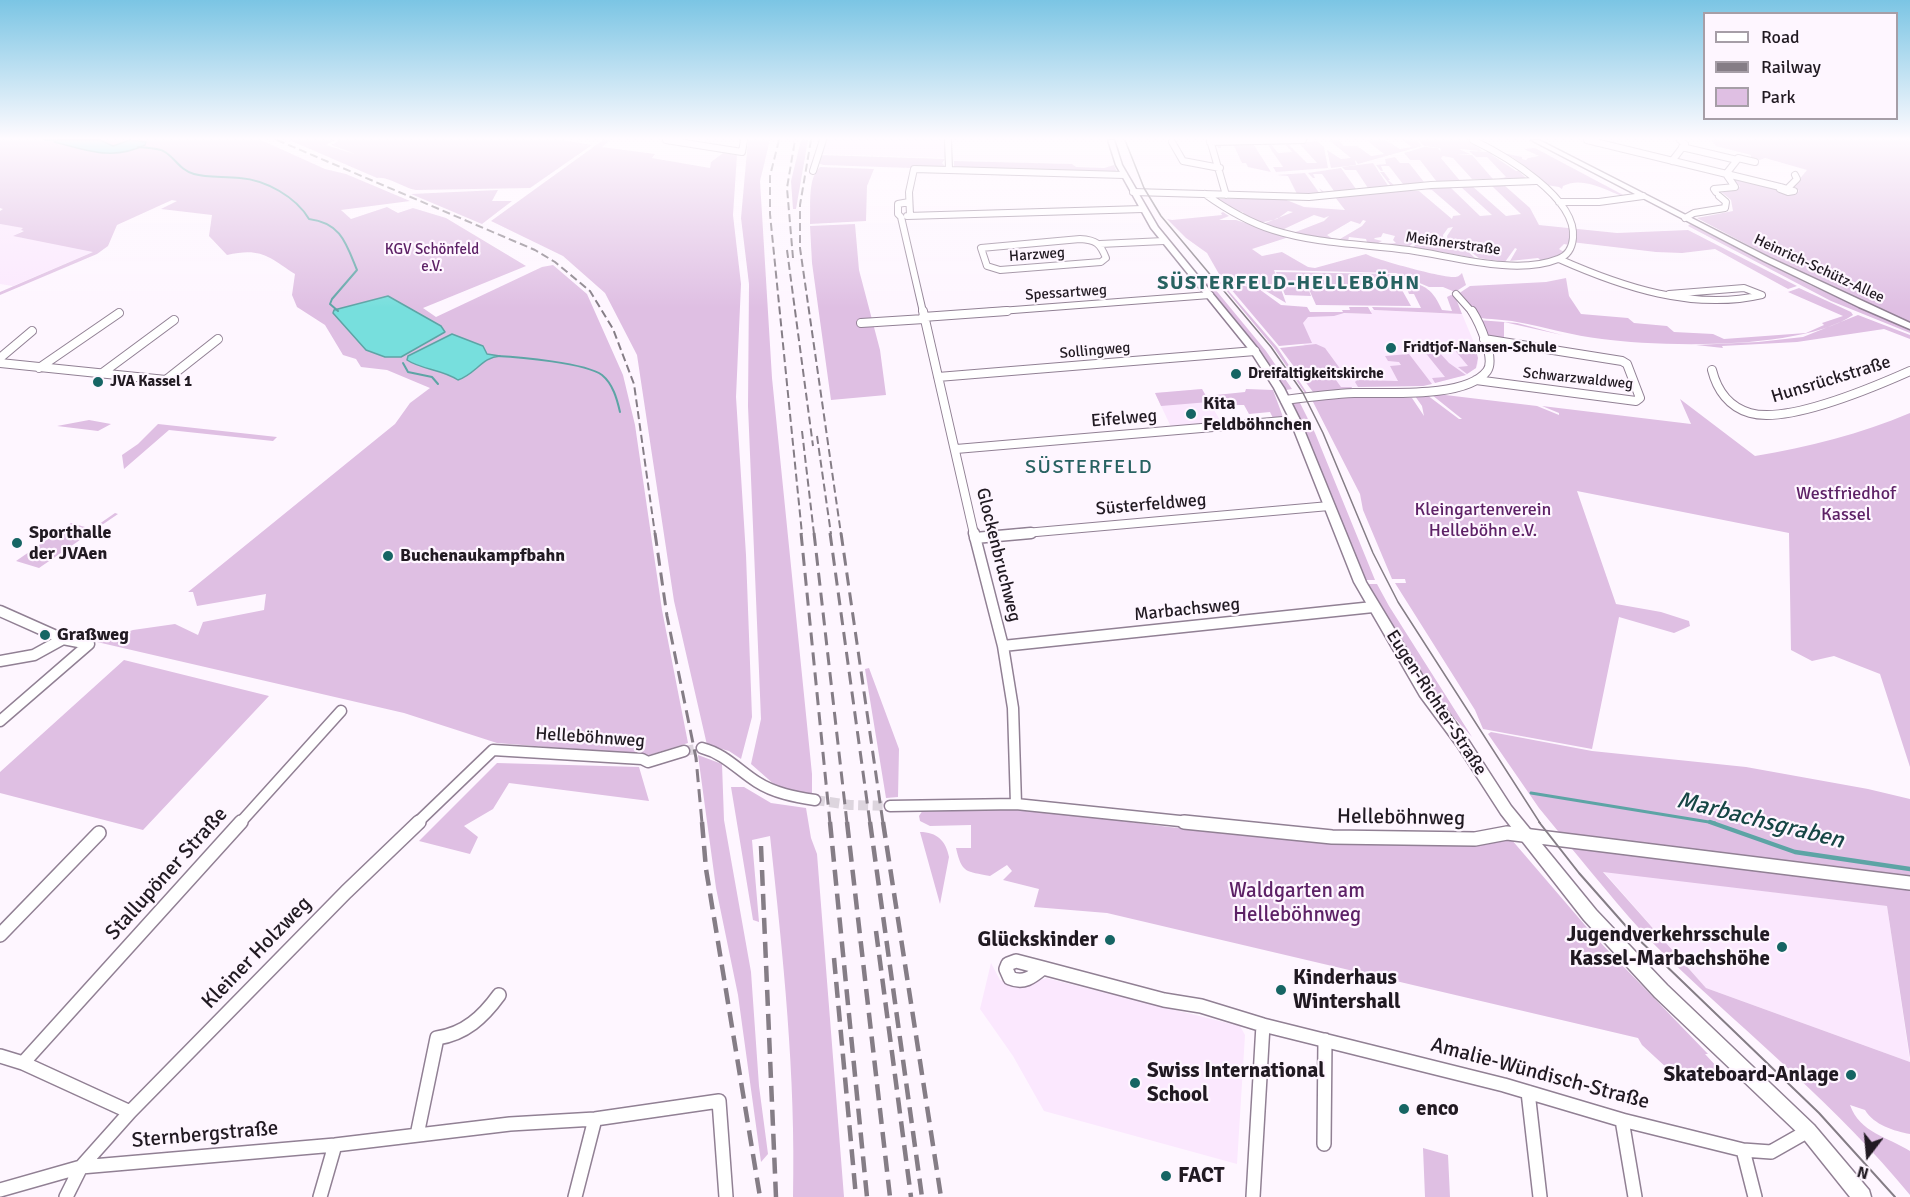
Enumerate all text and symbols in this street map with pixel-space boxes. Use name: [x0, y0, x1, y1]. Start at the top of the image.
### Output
legend: [1703, 12, 1898, 120]
text: Road: [1761, 26, 1800, 48]
text: Railway: [1761, 56, 1821, 78]
text: Park: [1761, 86, 1796, 108]
street label: Meißnerstraße: [1404, 228, 1502, 260]
street label: Heinrich-Schütz-Allee: [1751, 231, 1887, 307]
park label: KGV Schönfeld e.V.: [385, 241, 479, 276]
street label: Harzweg: [1008, 244, 1066, 266]
district label: SÜSTERFELD-HELLEBÖHN: [1157, 272, 1421, 296]
street label: Spessartweg: [1025, 281, 1107, 305]
street label: Sollingweg: [1059, 339, 1131, 363]
place label: Fridtjof-Nansen-Schule: [1403, 339, 1557, 357]
marker: Fridtjof-Nansen-Schule: [1384, 341, 1398, 355]
street label: Hunsrückstraße: [1769, 352, 1893, 408]
street label: Schwarzwaldweg: [1522, 364, 1634, 394]
place label: Dreifaltigkeitskirche: [1248, 365, 1384, 383]
marker: Dreifaltigkeitskirche: [1229, 367, 1243, 381]
place label: JVA Kassel 1: [110, 373, 192, 391]
marker: JVA Kassel 1: [91, 375, 105, 389]
place label: Kita Feldböhnchen: [1203, 393, 1312, 436]
street label: Eifelweg: [1090, 405, 1158, 433]
marker: Kita Feldböhnchen: [1184, 407, 1198, 421]
district label: SÜSTERFELD: [1025, 456, 1153, 480]
park label: Westfriedhof Kassel: [1796, 483, 1896, 526]
street label: Glockenbruchweg: [971, 486, 1025, 624]
street label: Süsterfeldweg: [1095, 489, 1207, 521]
park label: Kleingartenverein Helleböhn e.V.: [1415, 499, 1551, 542]
place label: Sporthalle der JVAen: [29, 522, 112, 564]
marker: Sporthalle der JVAen: [10, 536, 24, 550]
place label: Buchenaukampfbahn: [400, 545, 565, 567]
marker: Buchenaukampfbahn: [381, 549, 395, 563]
street label: Marbachsweg: [1133, 594, 1241, 626]
place label: Graßweg: [57, 624, 129, 646]
street label: Eugen-Richter-Straße: [1381, 626, 1491, 780]
marker: Graßweg: [38, 628, 52, 642]
street label: Helleböhnweg: [534, 723, 646, 753]
water label: Marbachsgraben: [1673, 786, 1847, 856]
street label: Stallupöner Straße: [101, 802, 233, 946]
street label: Helleböhnweg: [1337, 804, 1465, 832]
park label: Waldgarten am Helleböhnweg: [1229, 878, 1365, 928]
street label: Kleiner Holzweg: [197, 892, 317, 1014]
place label: Jugendverkehrsschule Kassel-Marbachshöhe: [1566, 922, 1770, 972]
place label: Glückskinder: [978, 927, 1098, 953]
marker: Glückskinder: [1103, 933, 1117, 947]
marker: Jugendverkehrsschule Kassel-Marbachshöhe: [1775, 940, 1789, 954]
place label: Kinderhaus Wintershall: [1293, 965, 1401, 1015]
marker: Kinderhaus Wintershall: [1274, 983, 1288, 997]
street label: Amalie-Wündisch-Straße: [1428, 1033, 1652, 1115]
place label: Swiss International School: [1147, 1058, 1325, 1108]
place label: Skateboard-Anlage: [1663, 1062, 1839, 1088]
marker: Skateboard-Anlage: [1844, 1068, 1858, 1082]
marker: Swiss International School: [1128, 1076, 1142, 1090]
place label: enco: [1416, 1096, 1459, 1122]
marker: enco: [1397, 1102, 1411, 1116]
street label: Sternbergstraße: [131, 1116, 279, 1154]
north arrow: [1838, 1125, 1898, 1185]
text: N: [1855, 1161, 1871, 1183]
place label: FACT: [1178, 1163, 1225, 1189]
marker: FACT: [1159, 1169, 1173, 1183]

